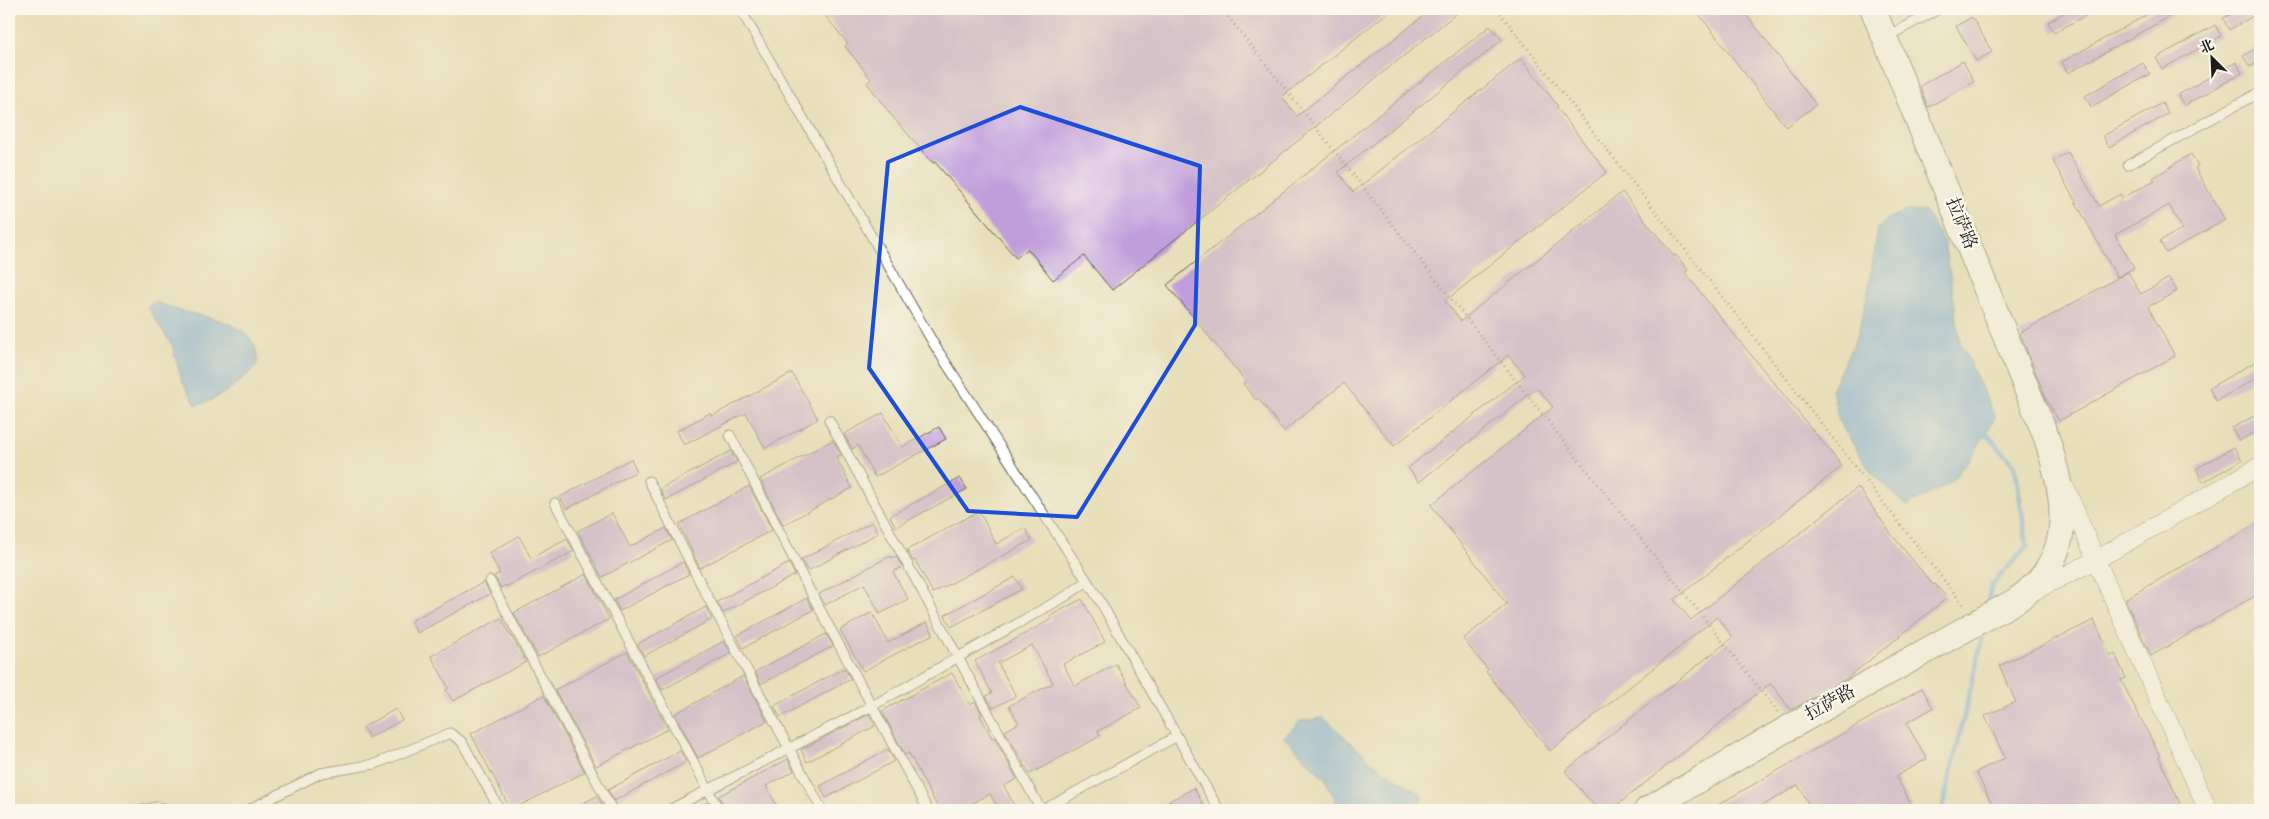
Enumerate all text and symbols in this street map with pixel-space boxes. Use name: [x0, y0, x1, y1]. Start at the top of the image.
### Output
north arrow: [2186, 32, 2236, 82]
text: 北: [2197, 36, 2218, 60]
street label: 拉萨路: [1938, 194, 1982, 254]
street label: 拉萨路: [1801, 680, 1861, 728]

